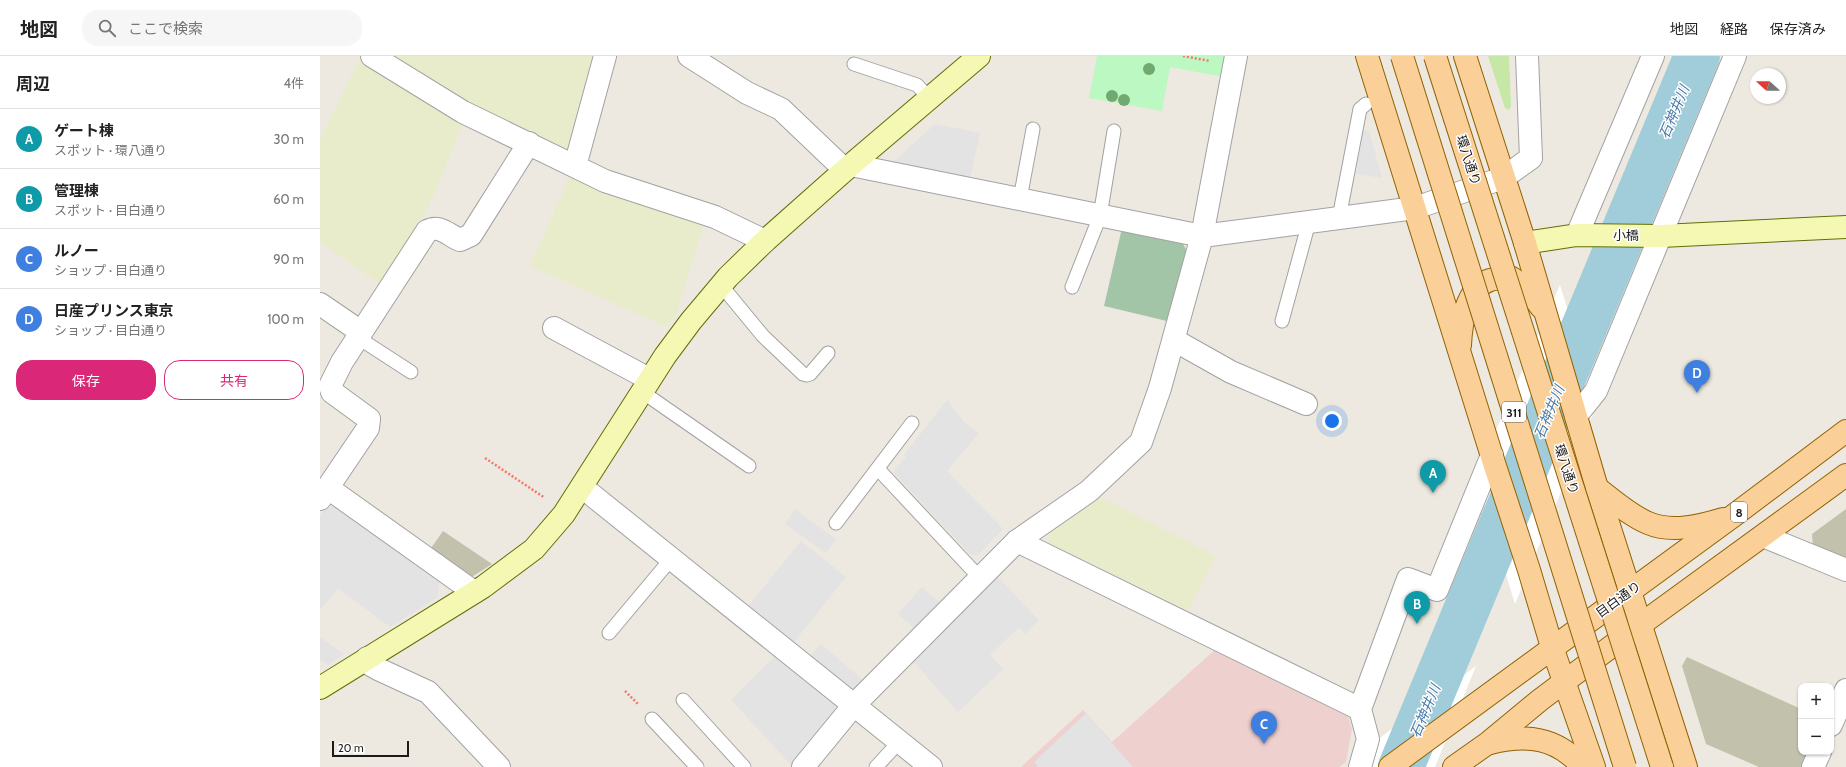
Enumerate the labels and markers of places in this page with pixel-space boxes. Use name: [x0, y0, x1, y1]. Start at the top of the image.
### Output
pin: D: [1684, 360, 1710, 393]
pin: A: [1420, 460, 1446, 493]
pin: B: [1404, 591, 1430, 624]
pin: C: [1251, 711, 1277, 744]

